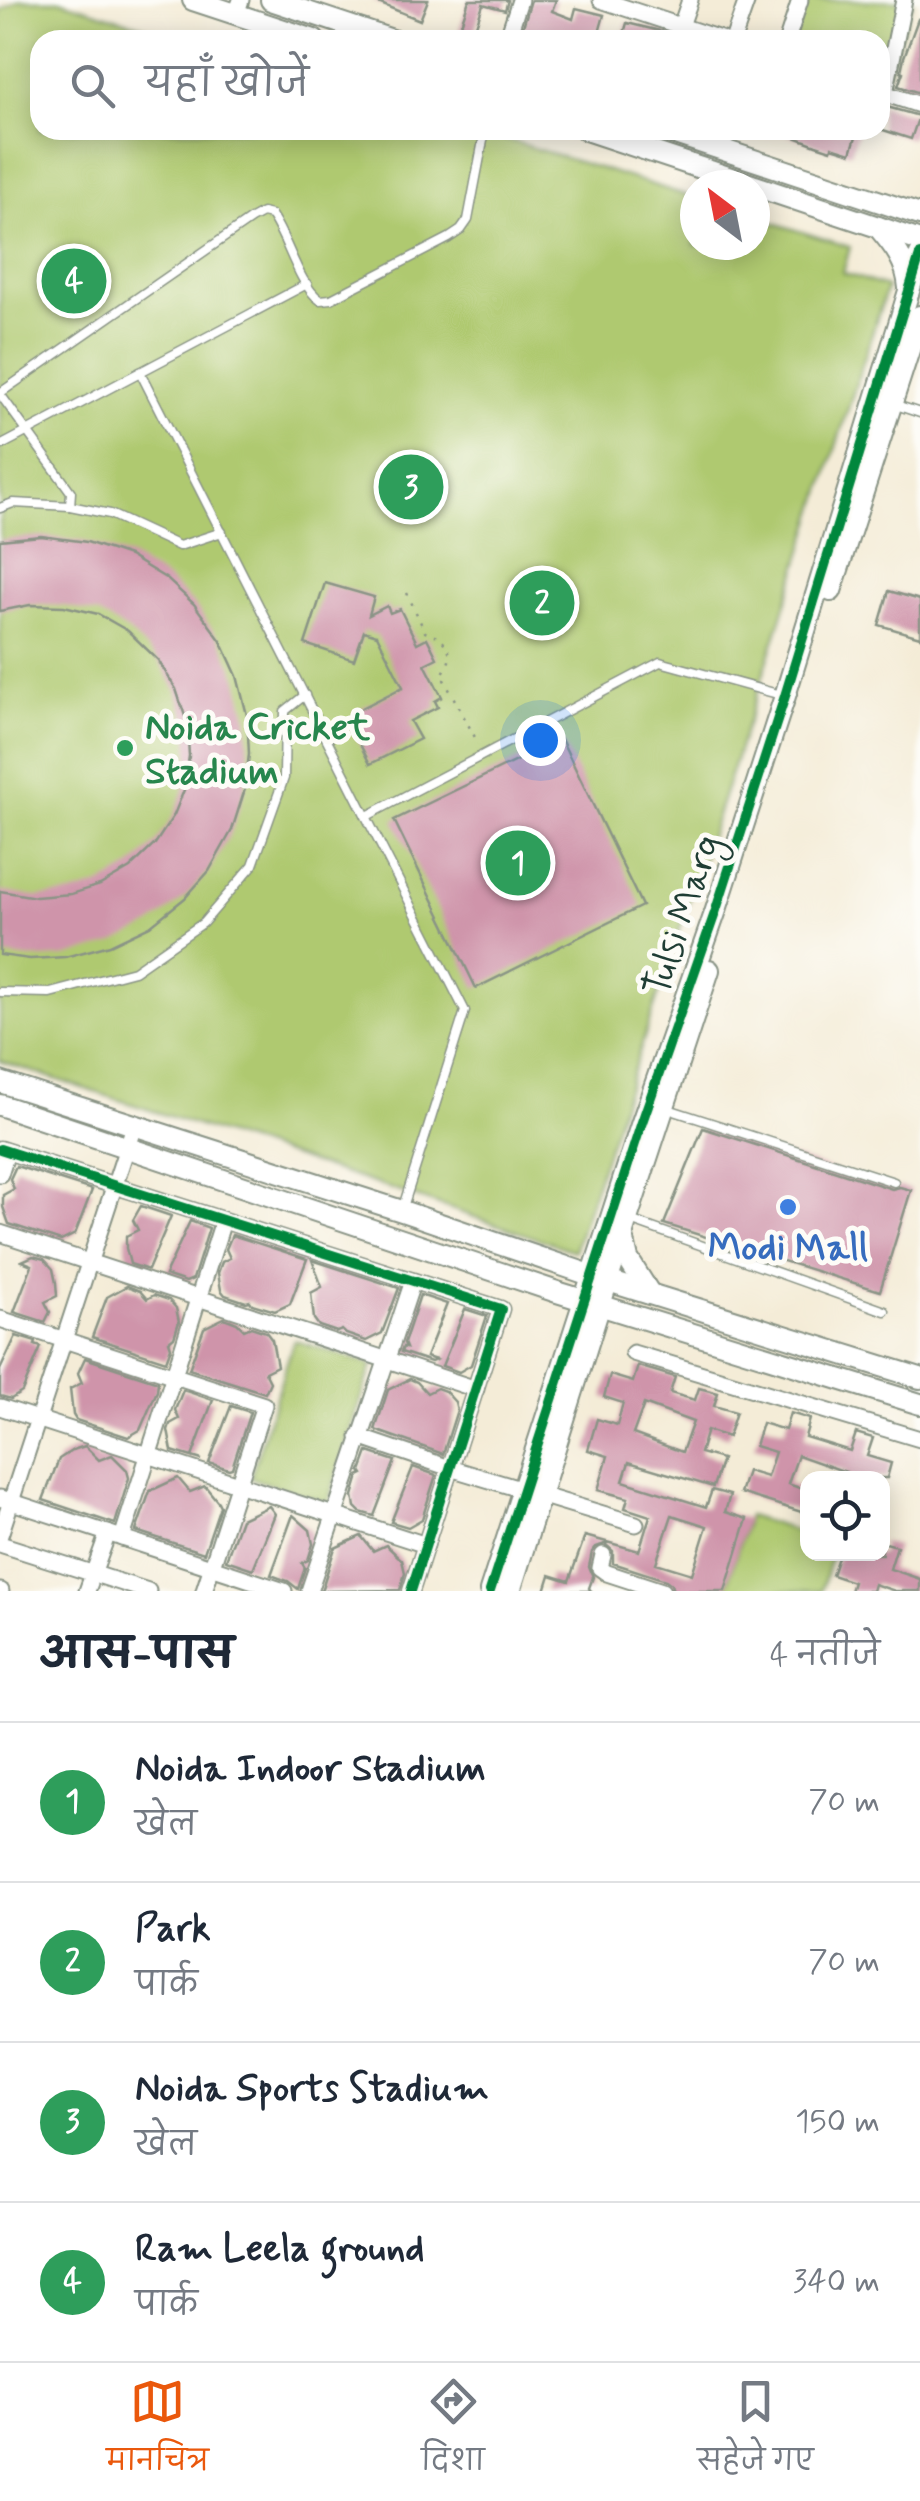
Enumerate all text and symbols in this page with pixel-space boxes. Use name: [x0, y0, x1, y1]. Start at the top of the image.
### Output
search box: [30, 30, 890, 140]
icon: search: [65, 58, 120, 113]
text: यहाँ खोजें: [145, 60, 309, 109]
north arrow: [680, 170, 770, 260]
pin: 4: [42, 244, 106, 318]
pin: 3: [378, 450, 444, 524]
pin: 2: [510, 566, 574, 640]
place label: Noida Cricket Stadium: [145, 704, 371, 797]
your location: [515, 715, 566, 766]
marker: Noida Cricket Stadium: [114, 737, 136, 759]
pin: 1: [486, 826, 550, 900]
street label: Tulsi Marg: [633, 829, 738, 1004]
marker: Modi Mall: [777, 1196, 799, 1218]
place label: Modi Mall: [708, 1224, 868, 1273]
map controls: [800, 1471, 890, 1561]
button: locate: [800, 1471, 890, 1561]
text: आस-पास: [40, 1628, 234, 1683]
text: 4 नतीजे: [770, 1635, 880, 1677]
text: Noida Indoor Stadium: [135, 1745, 486, 1794]
text: 1: [65, 1781, 80, 1823]
text: 70 m: [808, 1781, 880, 1823]
text: खेल: [135, 1805, 197, 1847]
text: Park: [135, 1905, 211, 1954]
text: 2: [65, 1941, 80, 1983]
text: 70 m: [808, 1941, 880, 1983]
text: पार्क: [135, 1965, 198, 2007]
text: Noida Sports Stadium: [135, 2065, 489, 2114]
text: 3: [65, 2101, 80, 2143]
text: 150 m: [795, 2101, 880, 2143]
text: खेल: [135, 2125, 197, 2167]
text: Ram Leela ground: [135, 2225, 424, 2274]
text: 4: [63, 2261, 82, 2303]
text: 340 m: [793, 2261, 880, 2303]
text: पार्क: [135, 2285, 198, 2327]
tab: मानचित्र: [106, 2374, 209, 2491]
tab: दिशा: [421, 2374, 485, 2491]
tab: सहेजे गए: [697, 2374, 814, 2491]

